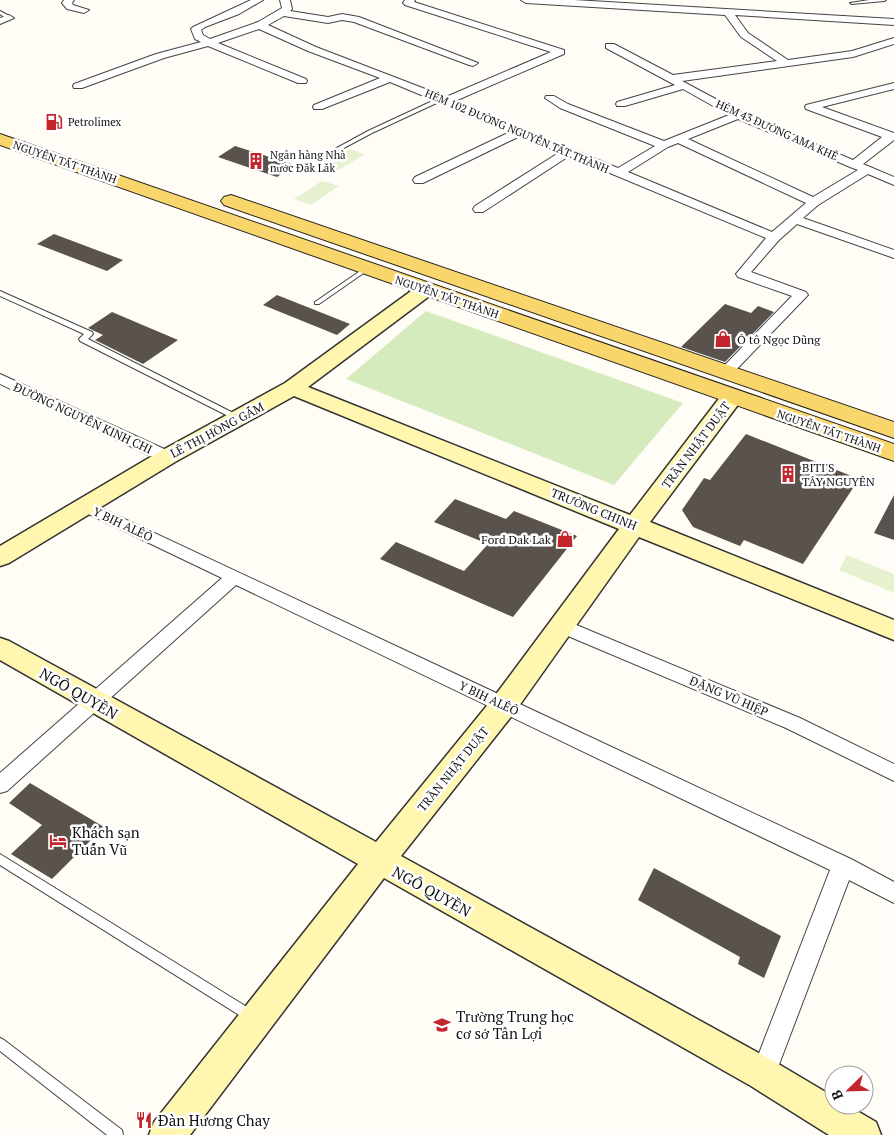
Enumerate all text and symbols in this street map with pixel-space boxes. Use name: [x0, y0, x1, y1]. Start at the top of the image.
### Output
street label: HẺM 102 ĐƯỜNG NGUYỄN TẤT THÀNH: [423, 86, 611, 176]
street label: HẺM 43 ĐƯỜNG AMA KHÊ: [714, 97, 840, 163]
fuel station icon: Petrolimex: [44, 112, 64, 132]
place label: Petrolimex: [68, 115, 122, 129]
street label: NGUYỄN TẤT THÀNH: [11, 138, 119, 186]
place label: Ngân hàng Nhà nước Đăk Lăk: [270, 148, 346, 175]
building icon: Ngân hàng Nhà nước Đăk Lăk: [246, 151, 266, 171]
street label: NGUYỄN TẤT THÀNH: [393, 273, 501, 321]
shop icon: Ô tô Ngọc Dũng: [713, 329, 733, 349]
place label: Ô tô Ngọc Dũng: [737, 332, 821, 347]
street label: ĐƯỜNG NGUYỄN KINH CHI: [11, 379, 155, 457]
street label: TRẦN NHẬT DUẬT: [659, 398, 734, 491]
street label: LÊ THỊ HỒNG GẤM: [168, 399, 267, 461]
street label: NGUYỄN TẤT THÀNH: [775, 407, 883, 455]
place label: BITI'S TÂY NGUYÊN: [802, 460, 875, 489]
building icon: BITI'S TÂY NGUYÊN: [778, 464, 798, 484]
street label: TRƯỜNG CHINH: [549, 485, 639, 533]
street label: Y BIH ALÊÔ: [91, 504, 155, 544]
shop icon: Ford Dak Lak: [555, 529, 575, 549]
place label: Ford Dak Lak: [481, 532, 552, 547]
street label: NGÔ QUYỀN: [36, 663, 122, 723]
street label: ĐẶNG VŨ HIỆP: [687, 673, 771, 719]
street label: Y BIH ALÊÔ: [457, 678, 521, 718]
street label: TRẦN NHẬT DUẬT: [414, 723, 492, 814]
place label: Khách sạn Tuấn Vũ: [72, 822, 140, 859]
hotel icon: Khách sạn Tuấn Vũ: [48, 831, 68, 851]
street label: NGÔ QUYỀN: [389, 861, 475, 921]
place label: Trường Trung học cơ sở Tân Lợi: [456, 1006, 574, 1043]
school or university icon: Trường Trung học cơ sở Tân Lợi: [432, 1015, 452, 1035]
north arrow: [824, 1065, 874, 1115]
text: B: [826, 1087, 847, 1103]
restaurant icon: Đàn Hương Chay: [134, 1110, 154, 1130]
place label: Đàn Hương Chay: [158, 1110, 270, 1130]

